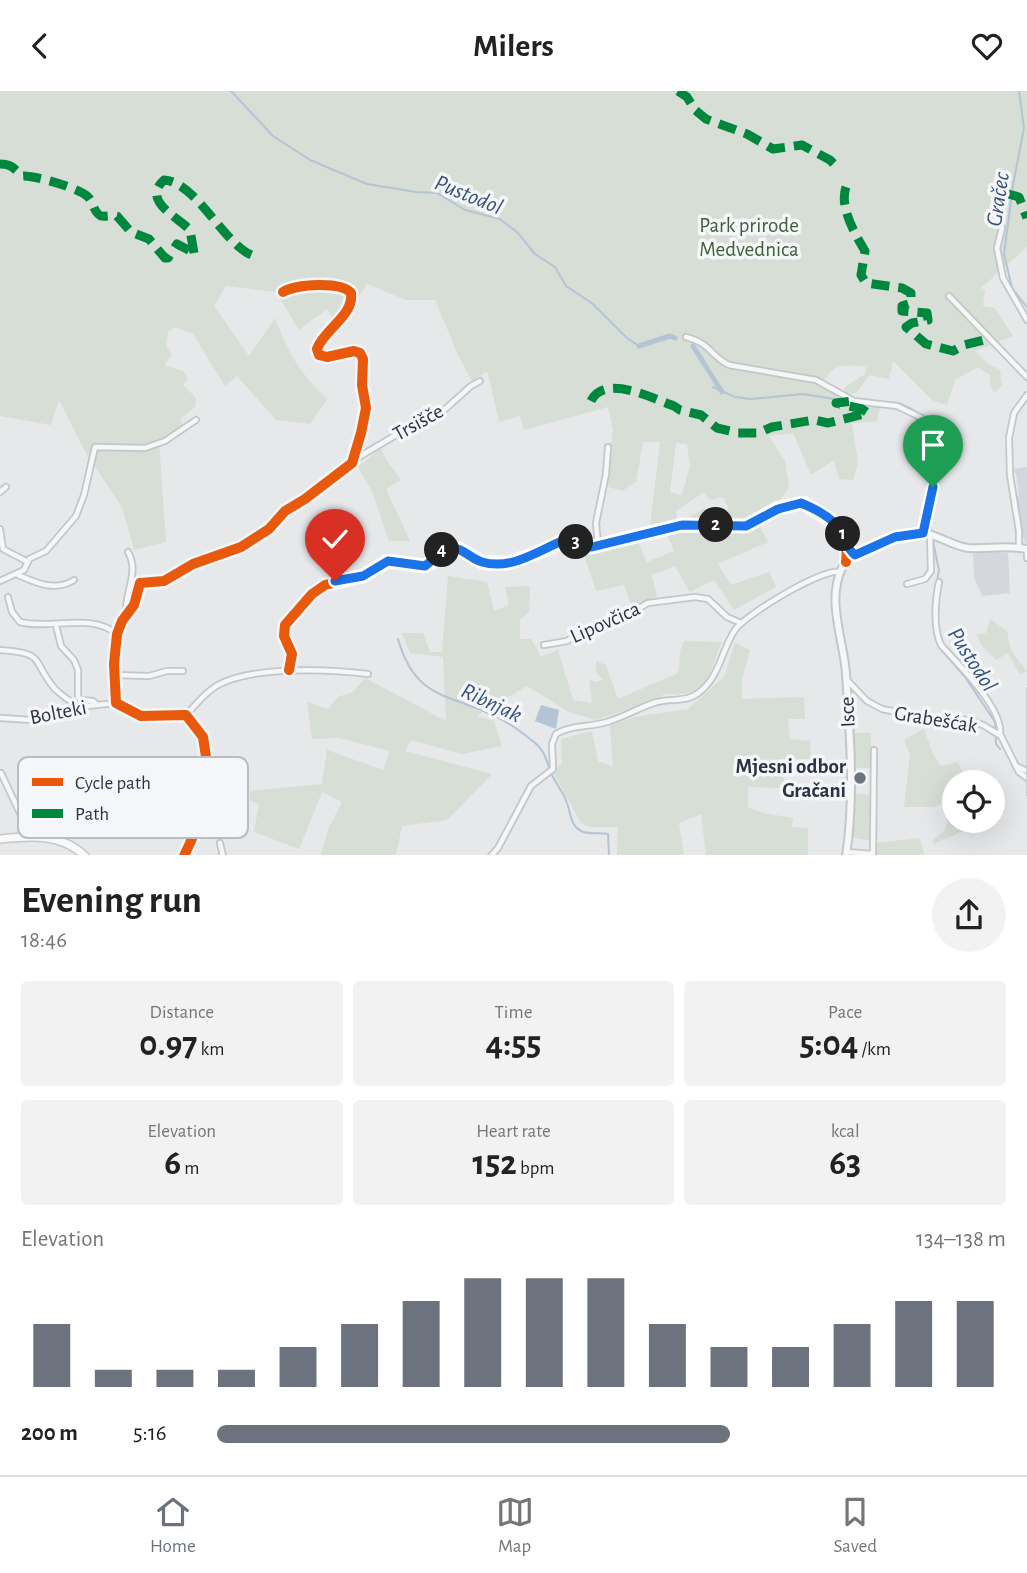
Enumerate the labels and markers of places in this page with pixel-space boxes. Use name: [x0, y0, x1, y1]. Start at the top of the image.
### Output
pin: [903, 415, 963, 487]
pin: 2: [698, 507, 734, 543]
pin: [305, 509, 365, 581]
pin: 1: [826, 517, 860, 551]
pin: 3: [558, 525, 594, 559]
pin: 4: [424, 533, 460, 567]
place label: Mjesni odbor Gračani: [736, 756, 847, 801]
marker: Mjesni odbor Gračani: [852, 770, 868, 786]

